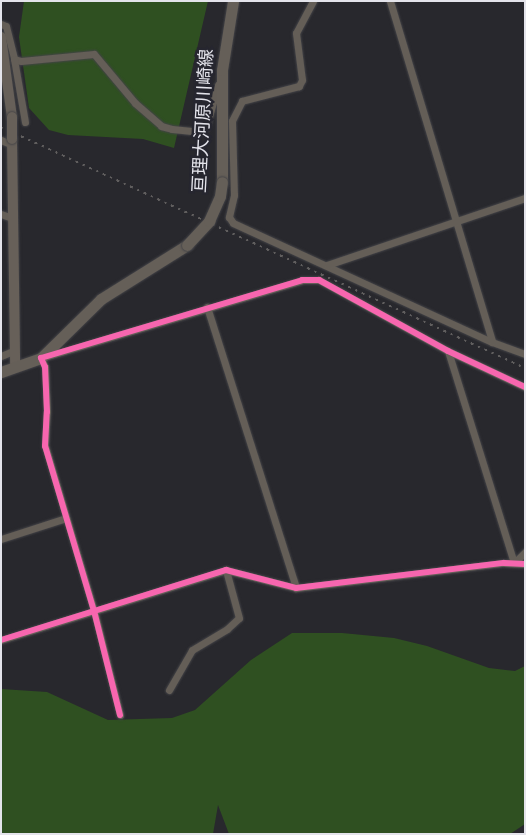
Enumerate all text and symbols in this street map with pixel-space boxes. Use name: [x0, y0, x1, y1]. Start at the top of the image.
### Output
street label: 亘理大河原川崎線: [189, 49, 219, 193]

